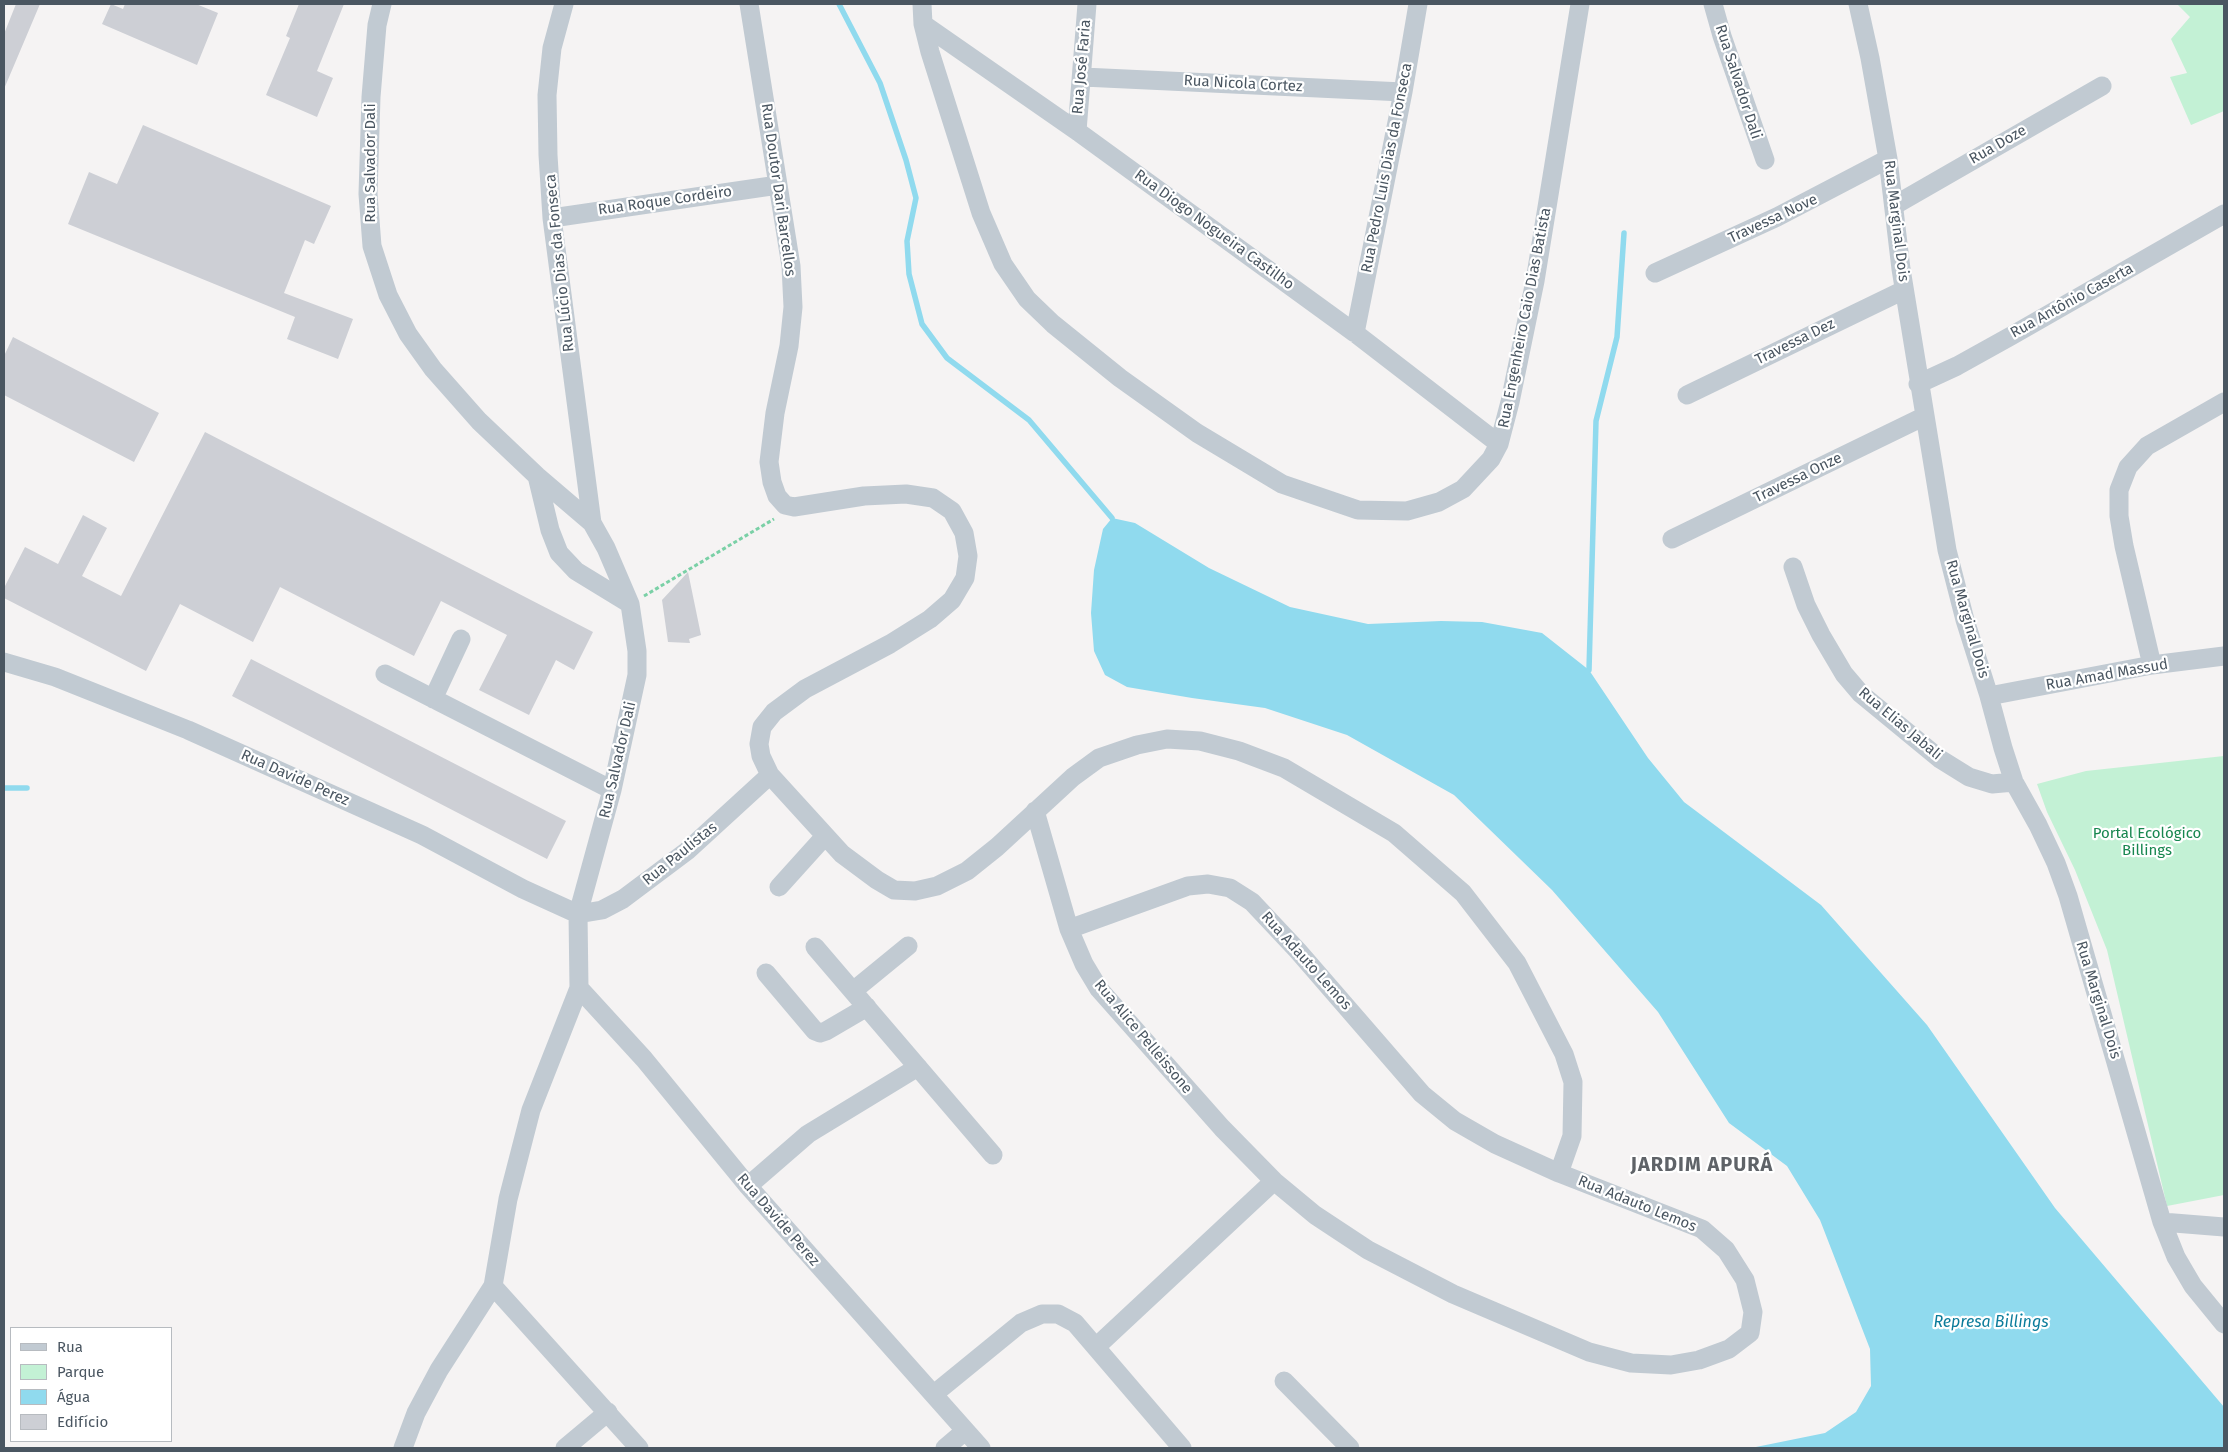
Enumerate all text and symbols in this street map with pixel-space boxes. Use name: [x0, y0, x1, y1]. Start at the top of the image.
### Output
street label: Rua José Faria: [1069, 19, 1095, 115]
street label: Rua Salvador Dali: [1711, 22, 1765, 142]
street label: Rua Pedro Luis Dias da Fonseca: [1358, 62, 1416, 274]
street label: Rua Nicola Cortez: [1183, 72, 1303, 96]
street label: Rua Doutor Dari Barcellos: [757, 102, 799, 278]
street label: Rua Salvador Dali: [362, 103, 380, 223]
street label: Rua Doze: [1966, 121, 2030, 169]
street label: Rua Marginal Dois: [1880, 159, 1912, 283]
street label: Rua Diogo Nogueira Castilho: [1131, 166, 1297, 294]
street label: Rua Lúcio Dias da Fonseca: [542, 173, 578, 353]
street label: Rua Roque Cordeiro: [597, 183, 733, 219]
street label: Travessa Nove: [1726, 190, 1820, 248]
street label: Rua Engenheiro Caio Dias Batista: [1495, 206, 1555, 430]
street label: Rua Antônio Caserta: [2007, 260, 2137, 342]
street label: Travessa Dez: [1752, 315, 1838, 369]
street label: Travessa Onze: [1751, 449, 1845, 507]
street label: Rua Marginal Dois: [1942, 558, 1992, 680]
street label: Rua Amad Massud: [2045, 655, 2169, 695]
street label: Rua Elias Jabali: [1855, 684, 1945, 764]
street label: Rua Salvador Dali: [596, 700, 640, 820]
street label: Rua Davide Perez: [238, 746, 352, 810]
street label: Rua Paulistas: [639, 818, 721, 890]
park label: Portal Ecológico Billings: [2093, 825, 2201, 860]
street label: Rua Adauto Lemos: [1257, 908, 1355, 1014]
street label: Rua Marginal Dois: [2072, 939, 2124, 1061]
street label: Rua Alice Pelleissone: [1090, 976, 1196, 1098]
district label: JARDIM APURÁ: [1629, 1153, 1775, 1177]
street label: Rua Davide Perez: [733, 1170, 823, 1270]
street label: Rua Adauto Lemos: [1575, 1172, 1699, 1236]
water label: Represa Billings: [1933, 1313, 2049, 1333]
legend: [10, 1327, 172, 1442]
text: Rua: [57, 1338, 83, 1356]
text: Parque: [57, 1363, 104, 1381]
text: Água: [57, 1388, 90, 1406]
text: Edifício: [57, 1413, 108, 1431]

